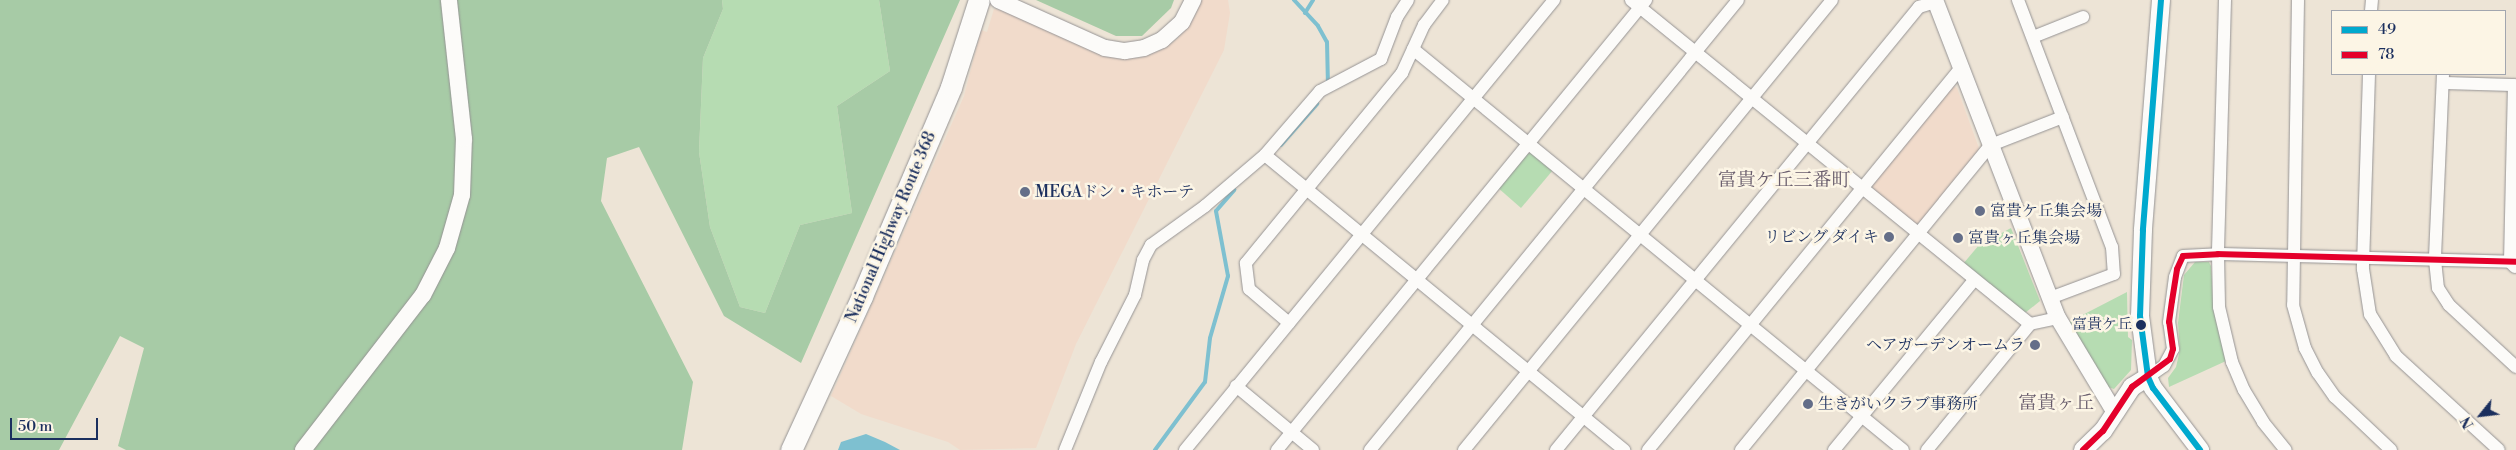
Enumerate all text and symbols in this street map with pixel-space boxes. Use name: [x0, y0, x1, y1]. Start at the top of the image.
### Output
legend: [2331, 10, 2506, 75]
text: 49: [2378, 20, 2396, 39]
text: 78: [2378, 45, 2394, 64]
street label: National Highway Route 368: [842, 129, 940, 325]
district label: 富貴ケ丘三番町: [1718, 170, 1850, 192]
place label: MEGAドン・キホーテ: [1035, 182, 1194, 202]
marker: MEGAドン・キホーテ: [1019, 186, 1031, 198]
place label: 富貴ケ丘集会場: [1990, 201, 2102, 221]
marker: 富貴ケ丘集会場: [1974, 205, 1986, 217]
place label: リビング ダイキ: [1764, 227, 1879, 247]
place label: 富貴ヶ丘集会場: [1968, 228, 2080, 248]
marker: リビング ダイキ: [1883, 231, 1895, 243]
marker: 富貴ヶ丘集会場: [1952, 232, 1964, 244]
place label: 富貴ケ丘: [2072, 316, 2132, 334]
marker: 富貴ケ丘: [2136, 320, 2146, 330]
place label: ヘアガーデンオームラ: [1865, 335, 2025, 355]
marker: ヘアガーデンオームラ: [2029, 339, 2041, 351]
north arrow: [2456, 390, 2506, 440]
district label: 富貴ヶ丘: [2018, 393, 2094, 415]
place label: 生きがいクラブ事務所: [1818, 394, 1978, 414]
marker: 生きがいクラブ事務所: [1802, 398, 1814, 410]
scale bar: [12, 408, 100, 440]
text: N: [2457, 413, 2478, 431]
text: 50 m: [18, 417, 52, 436]

